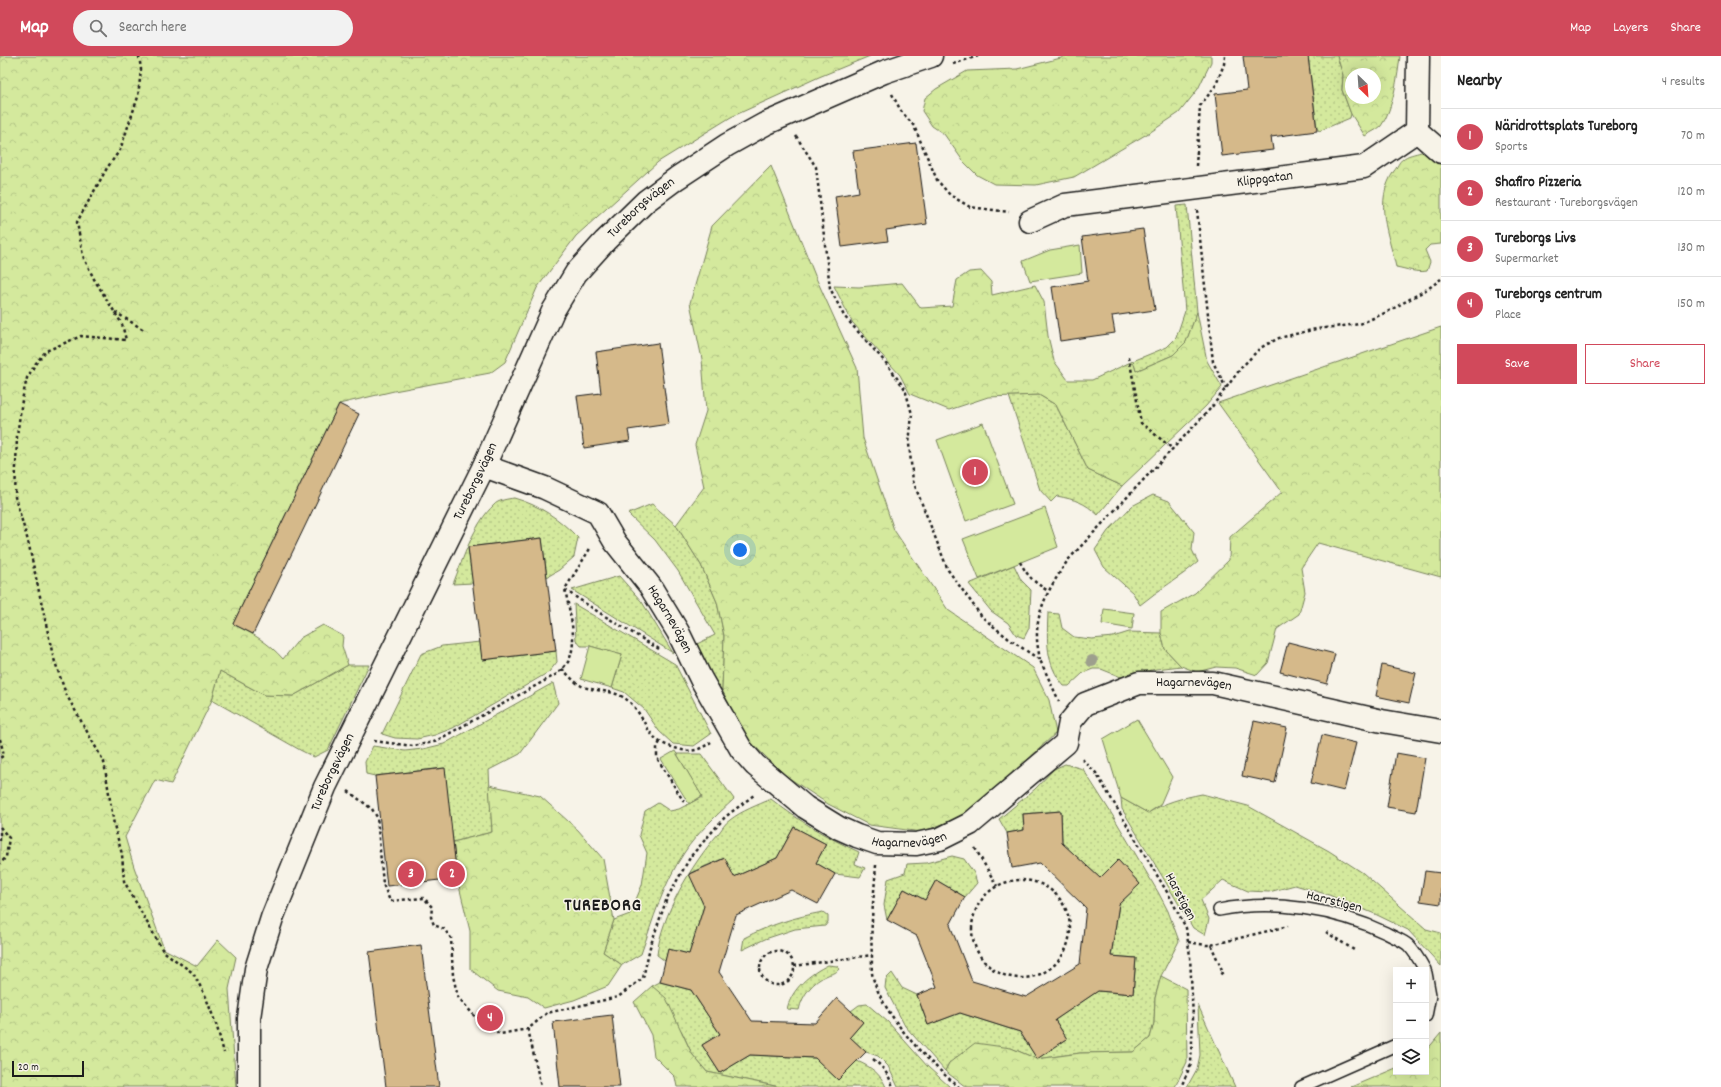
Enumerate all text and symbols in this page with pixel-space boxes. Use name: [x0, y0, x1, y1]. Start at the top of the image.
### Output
search box: [73, 10, 353, 46]
text: Map: [20, 15, 49, 42]
icon: search: [87, 17, 109, 39]
text: Search here: [119, 17, 187, 39]
text: Map: [1570, 18, 1591, 38]
text: Layers: [1613, 18, 1648, 38]
text: Share: [1670, 18, 1701, 38]
north arrow: [1345, 68, 1381, 104]
text: Nearby: [1457, 70, 1501, 94]
text: 4 results: [1662, 73, 1705, 92]
text: Näridrottsplats Tureborg: [1495, 116, 1638, 138]
text: 1: [1469, 127, 1471, 146]
text: 70 m: [1681, 127, 1705, 146]
text: Sports: [1495, 138, 1528, 157]
street label: Klippgatan: [1236, 166, 1294, 193]
text: Shafiro Pizzeria: [1495, 172, 1581, 194]
street label: Tureborgsvägen: [603, 173, 679, 243]
text: 2: [1467, 183, 1473, 202]
text: 120 m: [1677, 183, 1705, 202]
text: Restaurant · Tureborgsvägen: [1495, 194, 1638, 213]
text: Tureborgs Livs: [1495, 228, 1576, 250]
text: 3: [1467, 239, 1473, 258]
text: 130 m: [1677, 239, 1705, 258]
text: Supermarket: [1495, 250, 1559, 269]
text: Tureborgs centrum: [1495, 284, 1602, 306]
text: 4: [1467, 295, 1473, 314]
text: 150 m: [1677, 295, 1705, 314]
text: Place: [1495, 306, 1521, 325]
button: Save: [1457, 344, 1577, 384]
button: Share: [1585, 344, 1705, 384]
street label: Tureborgsvägen: [449, 439, 503, 524]
pin: 1: [962, 457, 988, 487]
your location: [730, 540, 750, 560]
street label: Hagarnevägen: [642, 581, 697, 657]
street label: Hagarnevägen: [1156, 673, 1234, 697]
street label: Tureborgsvägen: [306, 730, 360, 814]
street label: Hagarnevägen: [869, 827, 951, 854]
pin: 3: [398, 859, 424, 889]
pin: 2: [439, 859, 465, 889]
street label: Harstigen: [1159, 870, 1201, 924]
street label: Harrstigen: [1304, 885, 1364, 919]
district label: TUREBORG: [564, 894, 642, 919]
map controls: [1393, 967, 1429, 1075]
button: +: [1393, 967, 1429, 1003]
pin: 4: [477, 1003, 503, 1033]
button: −: [1393, 1003, 1429, 1039]
button: layers: [1393, 1039, 1429, 1075]
scale bar: [12, 1059, 84, 1078]
text: 20 m: [18, 1060, 39, 1076]

